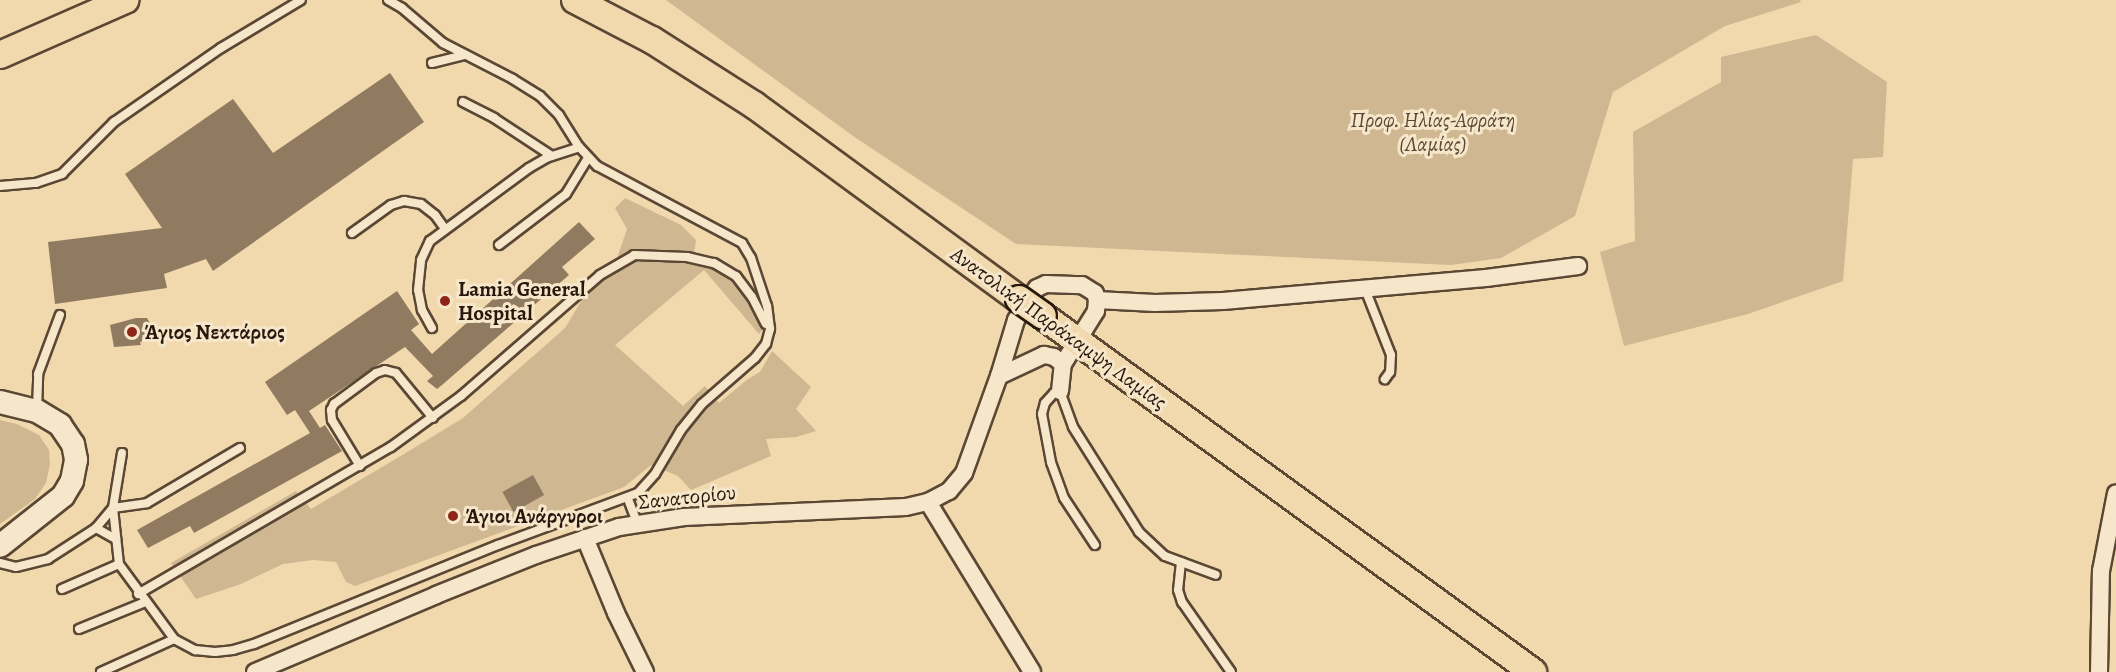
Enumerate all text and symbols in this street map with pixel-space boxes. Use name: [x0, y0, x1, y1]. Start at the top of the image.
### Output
park label: Προφ. Ηλίας-Αφράτη (Λαμίας): [1351, 107, 1515, 157]
street label: Ανατολική Παράκαμψη Λαμίας: [946, 241, 1172, 415]
place label: Lamia General Hospital: [458, 276, 586, 326]
marker: Lamia General Hospital: [436, 292, 454, 310]
place label: Άγιος Νεκτάριος: [144, 319, 285, 345]
marker: Άγιος Νεκτάριος: [125, 325, 139, 339]
street label: Σανατορίου: [637, 479, 737, 515]
place label: Άγιοι Ανάργυροι: [465, 503, 603, 529]
marker: Άγιοι Ανάργυροι: [446, 509, 460, 523]

